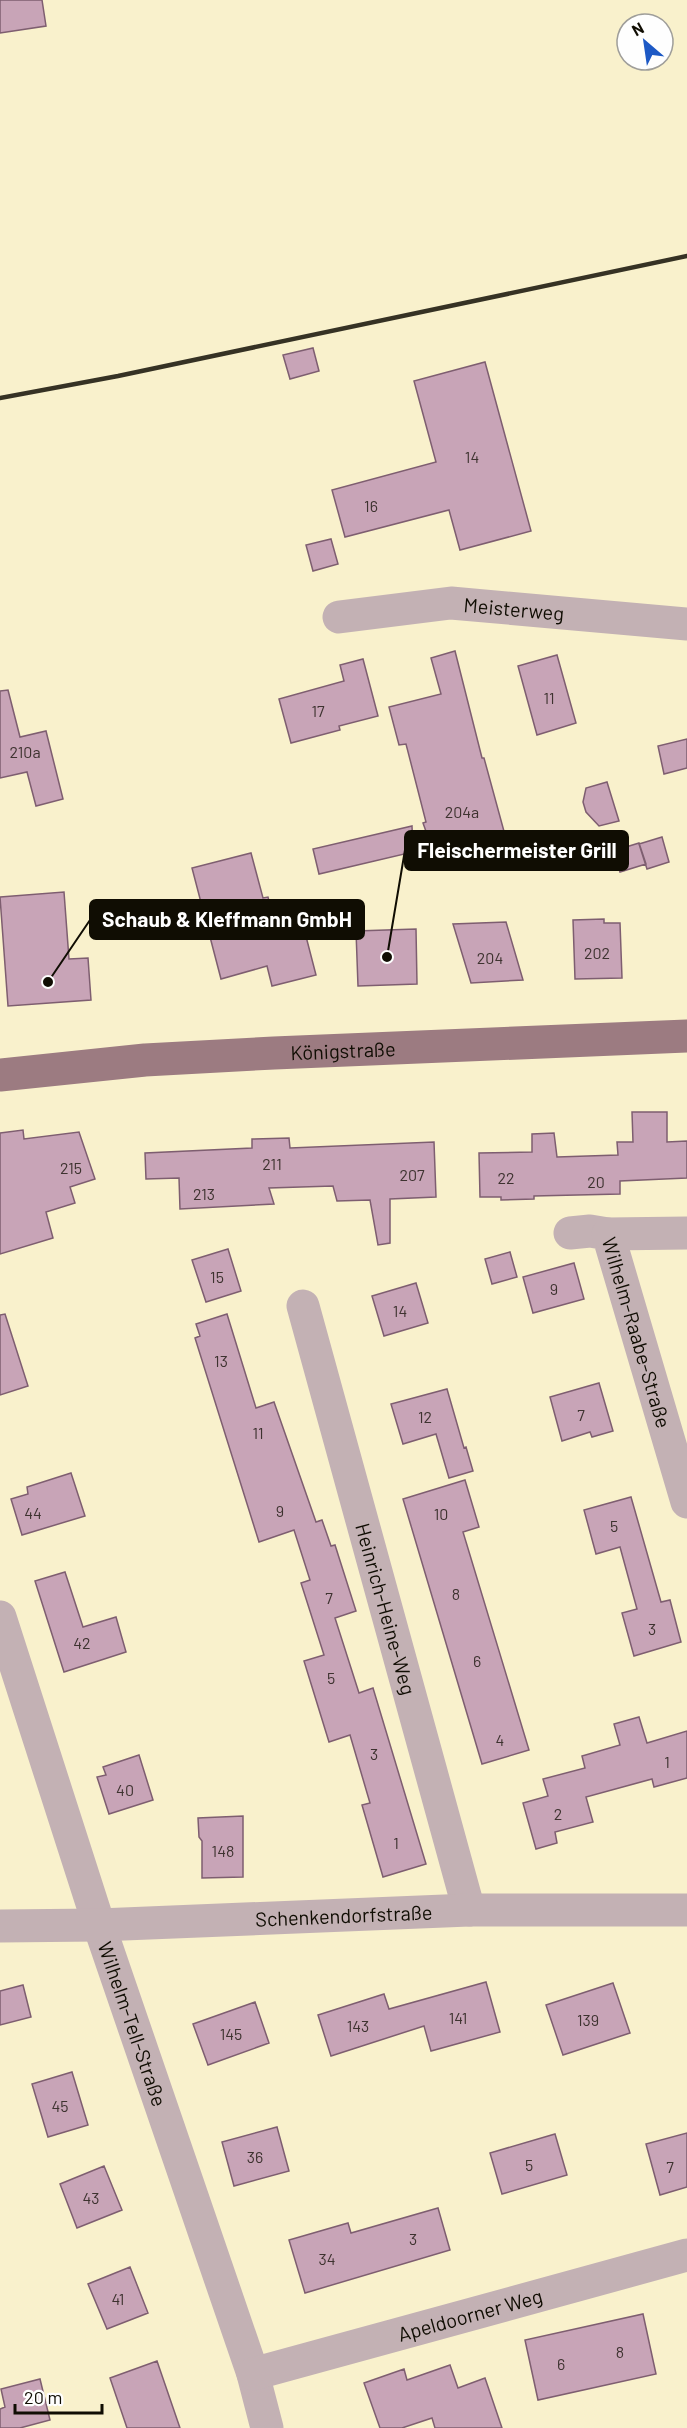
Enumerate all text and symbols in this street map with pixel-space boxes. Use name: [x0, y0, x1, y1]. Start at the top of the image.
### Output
north arrow: [615, 12, 675, 72]
text: N: [628, 18, 647, 39]
house number: 14: [465, 447, 479, 466]
house number: 16: [364, 496, 378, 515]
street label: Meisterweg: [463, 592, 565, 625]
house number: 11: [543, 688, 555, 707]
house number: 17: [311, 701, 325, 720]
house number: 210a: [9, 742, 41, 761]
house number: 204a: [445, 802, 479, 821]
callout: Fleischermeister Grill: [405, 831, 628, 870]
text: Fleischermeister Grill: [417, 837, 617, 862]
callout: Schaub & Kleffmann GmbH: [90, 900, 364, 939]
text: Schaub & Kleffmann GmbH: [102, 906, 352, 931]
house number: 202: [584, 943, 610, 962]
house number: 204: [477, 948, 503, 967]
street label: Königstraße: [290, 1036, 396, 1064]
house number: 211: [262, 1154, 282, 1173]
house number: 215: [60, 1158, 82, 1177]
house number: 207: [399, 1165, 425, 1184]
house number: 22: [497, 1168, 515, 1187]
house number: 20: [587, 1172, 605, 1191]
house number: 213: [193, 1184, 215, 1203]
street label: Wilhelm-Raabe-Straße: [598, 1234, 677, 1431]
house number: 15: [210, 1267, 224, 1286]
house number: 9: [550, 1279, 558, 1298]
house number: 14: [393, 1301, 407, 1320]
house number: 13: [214, 1351, 228, 1370]
house number: 7: [577, 1405, 585, 1424]
house number: 12: [418, 1407, 432, 1426]
house number: 11: [252, 1423, 264, 1442]
house number: 9: [276, 1501, 284, 1520]
house number: 44: [24, 1503, 42, 1522]
house number: 10: [434, 1504, 448, 1523]
house number: 5: [610, 1516, 618, 1535]
street label: Heinrich-Heine-Weg: [351, 1520, 421, 1697]
house number: 8: [452, 1584, 460, 1603]
house number: 7: [325, 1588, 333, 1607]
house number: 3: [648, 1619, 656, 1638]
house number: 42: [73, 1633, 91, 1652]
house number: 6: [473, 1651, 481, 1670]
house number: 5: [327, 1668, 335, 1687]
house number: 4: [496, 1730, 504, 1749]
house number: 3: [370, 1744, 378, 1763]
house number: 1: [664, 1752, 670, 1771]
house number: 40: [116, 1780, 134, 1799]
house number: 2: [554, 1804, 562, 1823]
house number: 1: [393, 1833, 399, 1852]
house number: 148: [212, 1841, 234, 1860]
street label: Schenkendorfstraße: [255, 1899, 433, 1931]
street label: Wilhelm-Tell-Straße: [94, 1938, 172, 2109]
house number: 141: [449, 2008, 467, 2027]
house number: 139: [577, 2010, 599, 2029]
house number: 143: [347, 2016, 369, 2035]
house number: 145: [220, 2024, 242, 2043]
house number: 45: [51, 2096, 69, 2115]
house number: 36: [247, 2147, 263, 2166]
house number: 5: [525, 2155, 533, 2174]
house number: 7: [666, 2157, 674, 2176]
house number: 43: [82, 2188, 100, 2207]
house number: 3: [409, 2229, 417, 2248]
house number: 34: [318, 2249, 336, 2268]
street label: Apeldoorner Weg: [395, 2283, 545, 2346]
house number: 41: [112, 2289, 124, 2308]
house number: 8: [616, 2342, 624, 2361]
house number: 6: [557, 2354, 565, 2373]
scale bar: [15, 2377, 102, 2415]
text: 20 m: [24, 2386, 62, 2408]

